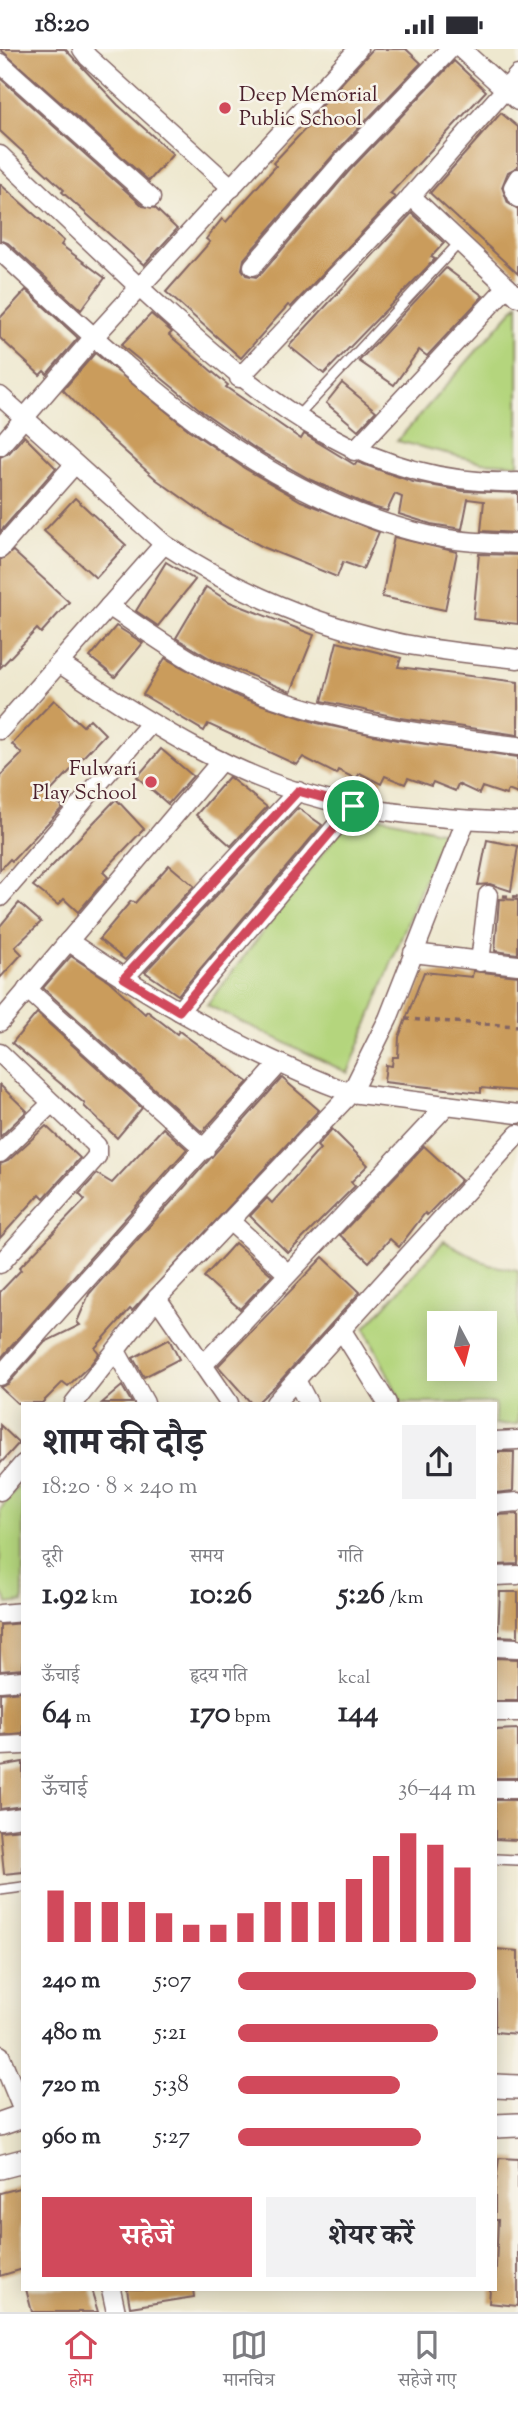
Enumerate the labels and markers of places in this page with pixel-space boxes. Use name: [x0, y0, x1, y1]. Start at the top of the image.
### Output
place label: Deep Memorial Public School: [239, 81, 378, 135]
marker: Deep Memorial Public School: [217, 100, 233, 116]
place label: Fulwari Play School: [32, 755, 137, 809]
marker: Fulwari Play School: [143, 774, 159, 790]
pin: [323, 776, 383, 836]

